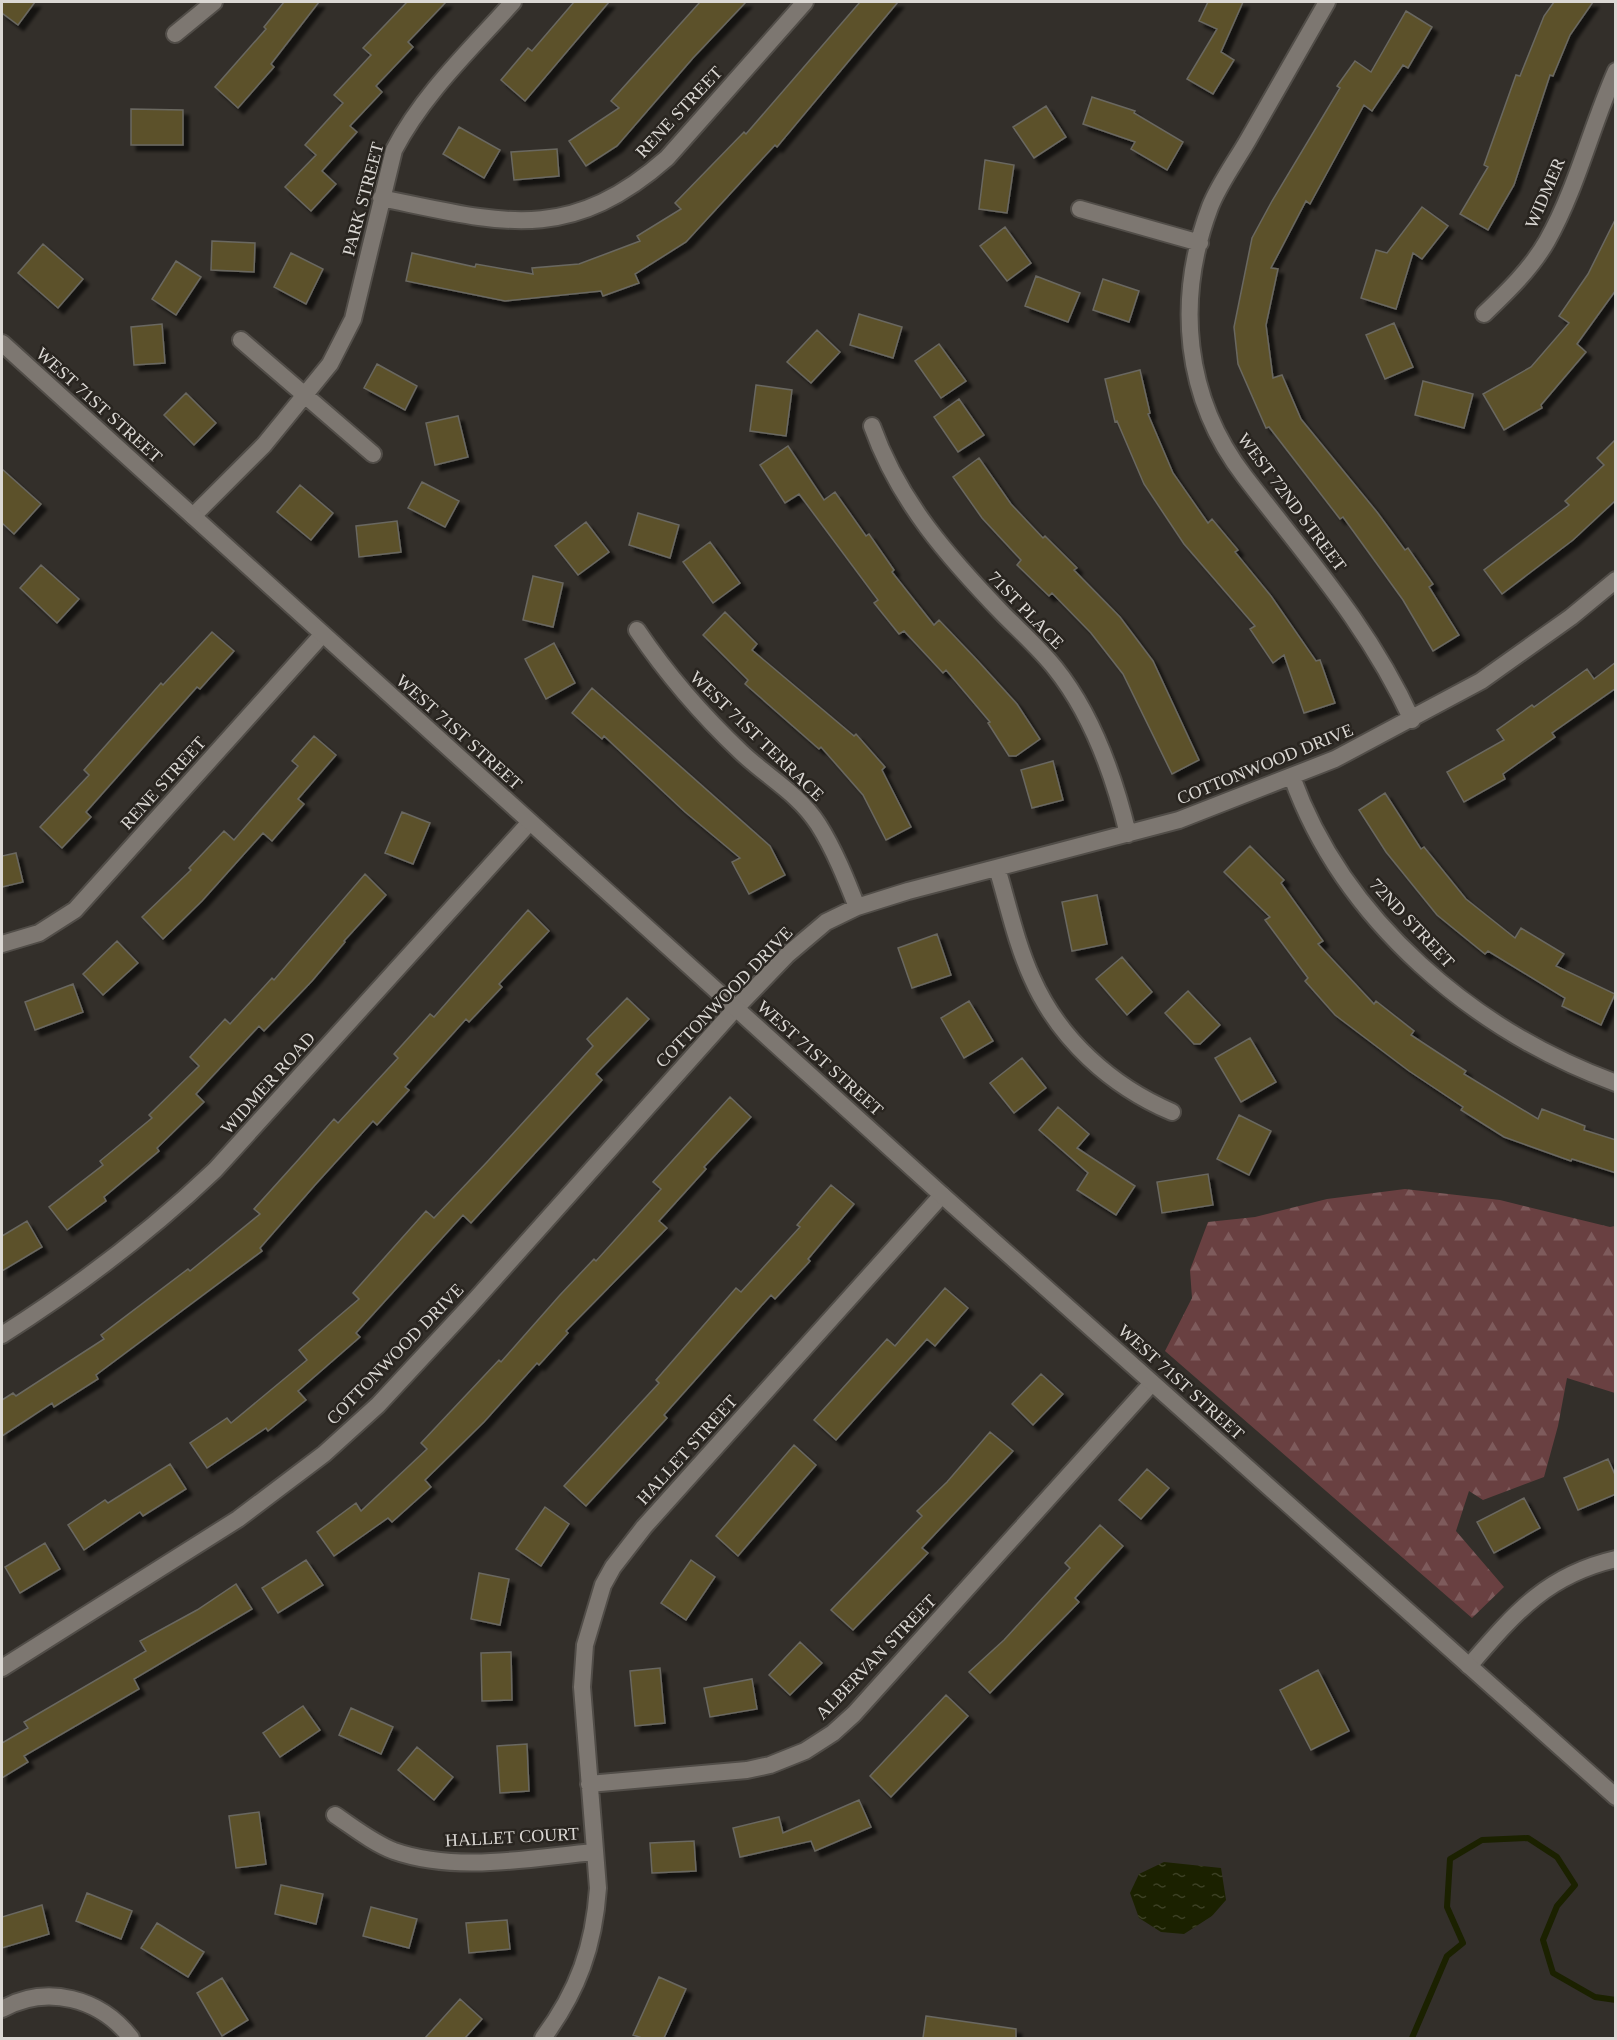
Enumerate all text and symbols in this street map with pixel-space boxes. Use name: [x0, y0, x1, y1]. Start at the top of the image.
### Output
street label: RENE STREET: [632, 62, 726, 162]
street label: PARK STREET: [338, 140, 388, 258]
street label: WIDMER: [1521, 155, 1569, 231]
street label: WEST 71ST STREET: [32, 343, 166, 467]
street label: WEST 72ND STREET: [1234, 429, 1350, 575]
street label: 71ST PLACE: [984, 567, 1068, 653]
street label: WEST 71ST TERRACE: [686, 667, 828, 805]
street label: WEST 71ST STREET: [392, 670, 526, 794]
street label: COTTONWOOD DRIVE: [1174, 719, 1356, 809]
street label: RENE STREET: [116, 733, 210, 833]
street label: 72ND STREET: [1366, 874, 1458, 972]
street label: COTTONWOOD DRIVE: [651, 922, 797, 1072]
street label: WEST 71ST STREET: [753, 996, 887, 1120]
street label: WIDMER ROAD: [217, 1028, 319, 1138]
street label: COTTONWOOD DRIVE: [322, 1279, 468, 1429]
street label: WEST 71ST STREET: [1114, 1320, 1248, 1444]
street label: HALLET STREET: [633, 1391, 741, 1509]
street label: ALBERVAN STREET: [812, 1591, 940, 1723]
street label: HALLET COURT: [445, 1824, 579, 1850]

